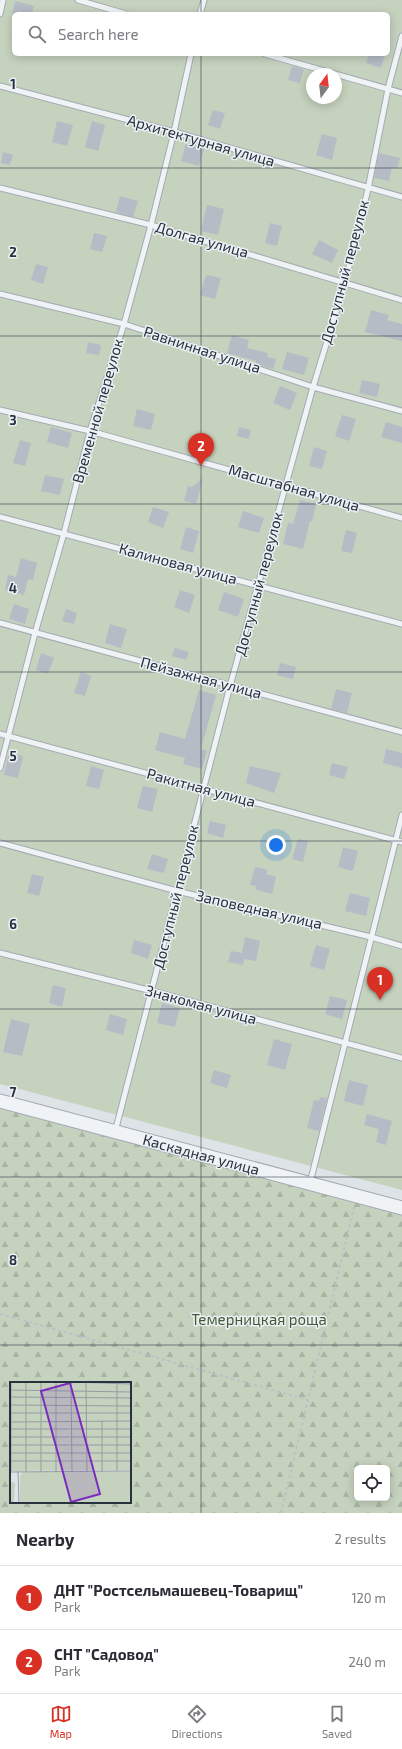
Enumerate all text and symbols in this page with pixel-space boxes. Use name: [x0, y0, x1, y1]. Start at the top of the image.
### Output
search box: [12, 12, 390, 56]
icon: search: [26, 23, 48, 45]
text: Search here: [58, 25, 139, 43]
north arrow: [306, 68, 342, 104]
text: 1: [10, 76, 16, 92]
street label: Архитектурная улица: [125, 110, 277, 171]
street label: Доступный переулок: [316, 198, 373, 346]
street label: Долгая улица: [153, 217, 251, 262]
text: 2: [9, 244, 17, 260]
street label: Равнинная улица: [141, 322, 263, 377]
street label: Временной переулок: [68, 336, 127, 485]
text: 3: [9, 412, 17, 428]
pin: 2: [188, 433, 214, 466]
street label: Масштабная улица: [226, 460, 362, 515]
street label: Доступный переулок: [230, 510, 287, 658]
street label: Калиновая улица: [117, 539, 239, 588]
text: 4: [9, 580, 17, 596]
street label: Пейзажная улица: [138, 652, 264, 703]
text: 5: [9, 748, 17, 764]
street label: Ракитная улица: [145, 764, 258, 811]
street label: Доступный переулок: [148, 823, 203, 971]
your location: [266, 835, 286, 855]
street label: Заповедная улица: [194, 886, 324, 933]
text: 6: [9, 916, 17, 932]
pin: 1: [367, 967, 393, 1000]
street label: Знакомая улица: [143, 980, 259, 1029]
text: 7: [10, 1084, 17, 1100]
street label: Каскадная улица: [141, 1130, 262, 1179]
text: 8: [9, 1252, 17, 1268]
park label: Темерницкая роща: [191, 1310, 327, 1328]
inset map: [10, 1382, 131, 1503]
map controls: [354, 1465, 390, 1501]
button: locate: [354, 1465, 390, 1501]
text: Nearby: [16, 1529, 74, 1549]
text: 2 results: [334, 1531, 386, 1547]
text: ДНТ "Ростсельмашевец-Товарищ": [54, 1581, 303, 1599]
text: 1: [26, 1590, 32, 1606]
text: 120 m: [351, 1590, 386, 1606]
text: Park: [54, 1599, 81, 1615]
text: СНТ "Садовод": [54, 1645, 159, 1663]
text: 2: [25, 1654, 33, 1670]
text: 240 m: [349, 1654, 386, 1670]
text: Park: [54, 1663, 81, 1679]
tab: Map: [50, 1703, 72, 1740]
tab: Directions: [172, 1703, 222, 1740]
tab: Saved: [322, 1703, 352, 1740]

